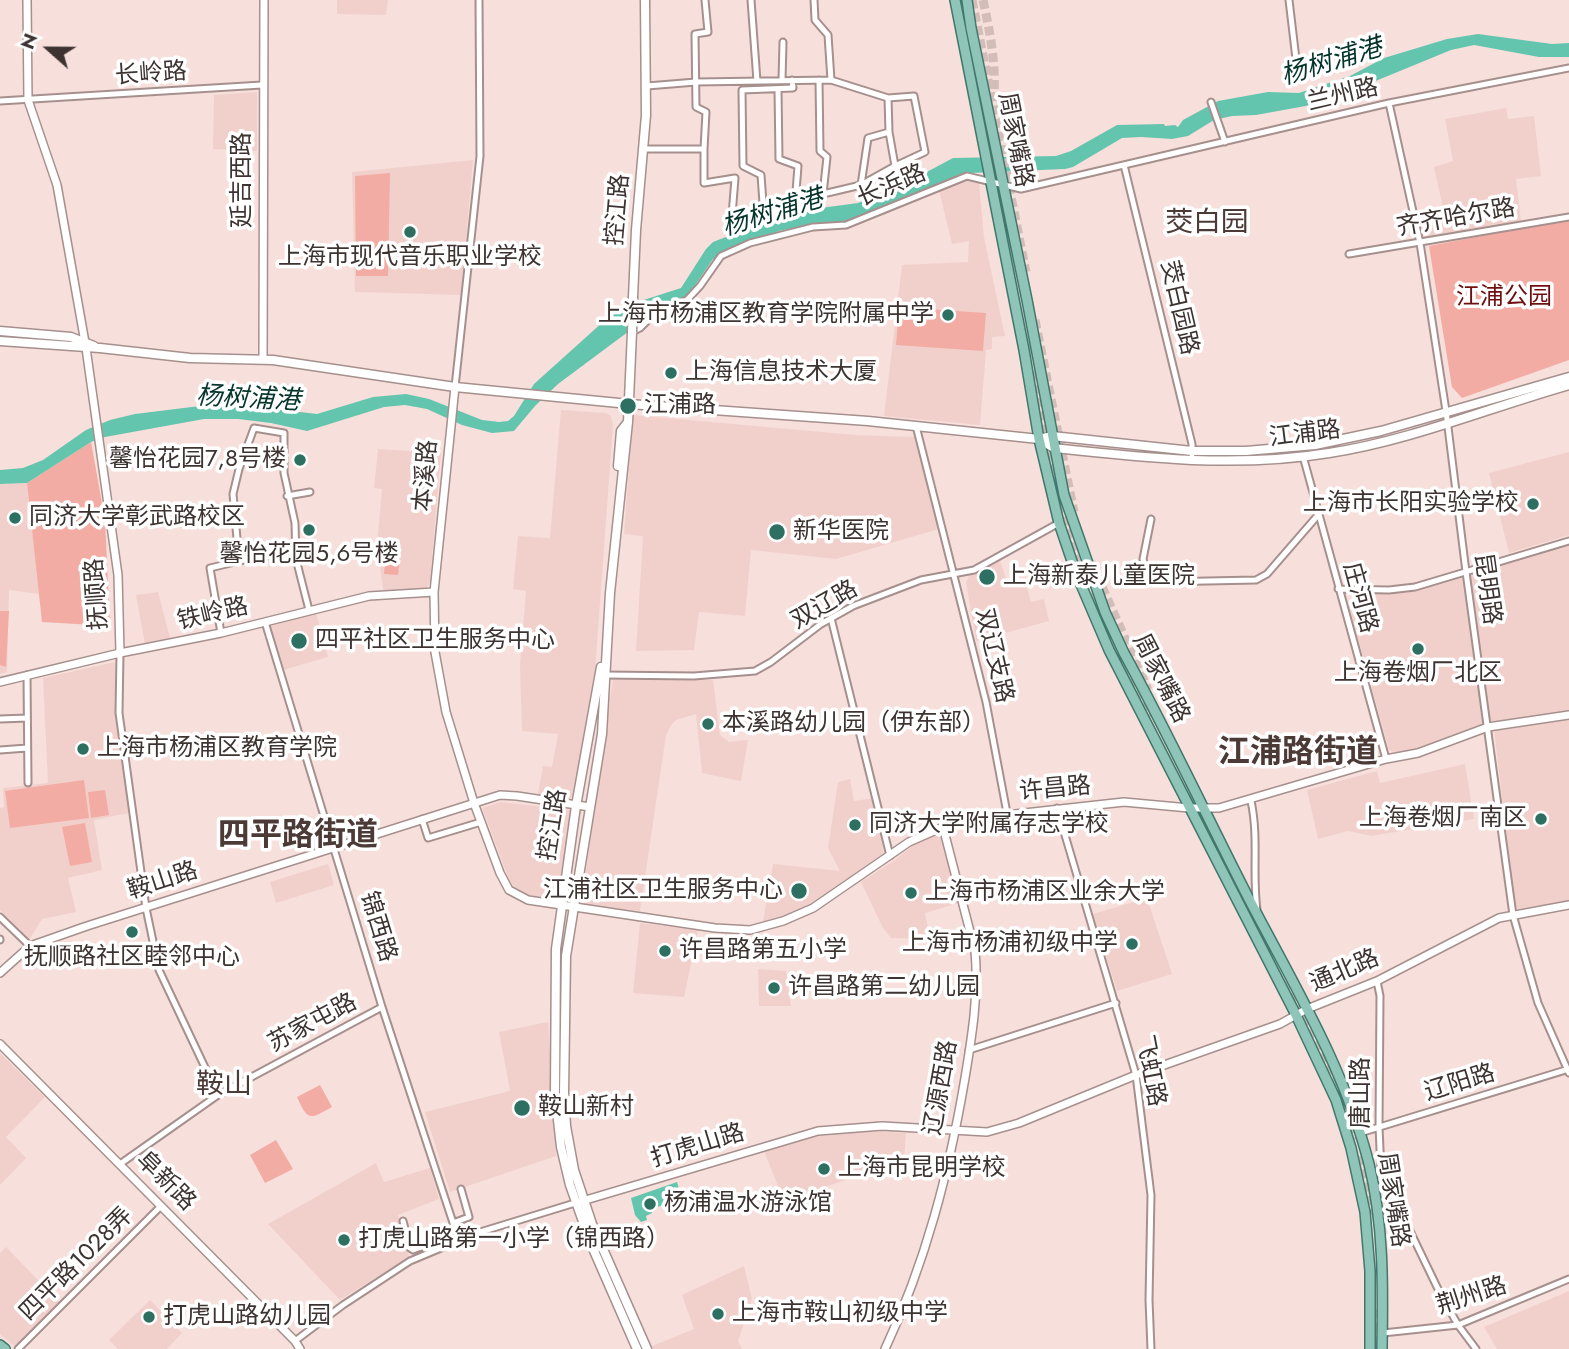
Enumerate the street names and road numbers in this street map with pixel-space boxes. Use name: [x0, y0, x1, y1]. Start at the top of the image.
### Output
street label: 长岭路: [114, 58, 188, 92]
street label: 兰州路: [1305, 74, 1381, 118]
street label: 周家嘴路: [991, 90, 1037, 190]
street label: 延吉西路: [229, 132, 257, 228]
street label: 长浜路: [853, 160, 931, 214]
street label: 控江路: [602, 173, 636, 247]
street label: 齐齐哈尔路: [1394, 194, 1518, 244]
street label: 茭白园路: [1153, 258, 1203, 358]
street label: 江浦路: [1268, 416, 1342, 454]
street label: 本溪路: [410, 439, 444, 513]
street label: 昆明路: [1467, 551, 1505, 627]
street label: 抚顺路: [81, 557, 115, 631]
street label: 庄河路: [1336, 559, 1382, 637]
street label: 双辽路: [787, 576, 863, 636]
street label: 铁岭路: [175, 593, 251, 637]
street label: 双辽支路: [968, 606, 1018, 706]
street label: 周家嘴路: [1125, 630, 1195, 728]
street label: 许昌路: [1018, 773, 1092, 807]
street label: 控江路: [534, 787, 574, 863]
street label: 鞍山路: [124, 857, 202, 907]
street label: 锦西路: [353, 888, 401, 966]
street label: 通北路: [1306, 945, 1384, 999]
street label: 苏家屯路: [264, 989, 362, 1059]
street label: 飞虹路: [1128, 1033, 1170, 1109]
street label: 辽源西路: [919, 1038, 965, 1138]
street label: 唐山路: [1348, 1057, 1376, 1129]
street label: 辽阳路: [1421, 1060, 1499, 1108]
street label: 打虎山路: [648, 1119, 748, 1175]
street label: 阜新路: [129, 1146, 201, 1218]
street label: 周家嘴路: [1370, 1150, 1414, 1250]
street label: 四平路1028弄: [15, 1203, 139, 1327]
street label: 荆州路: [1433, 1272, 1511, 1322]

